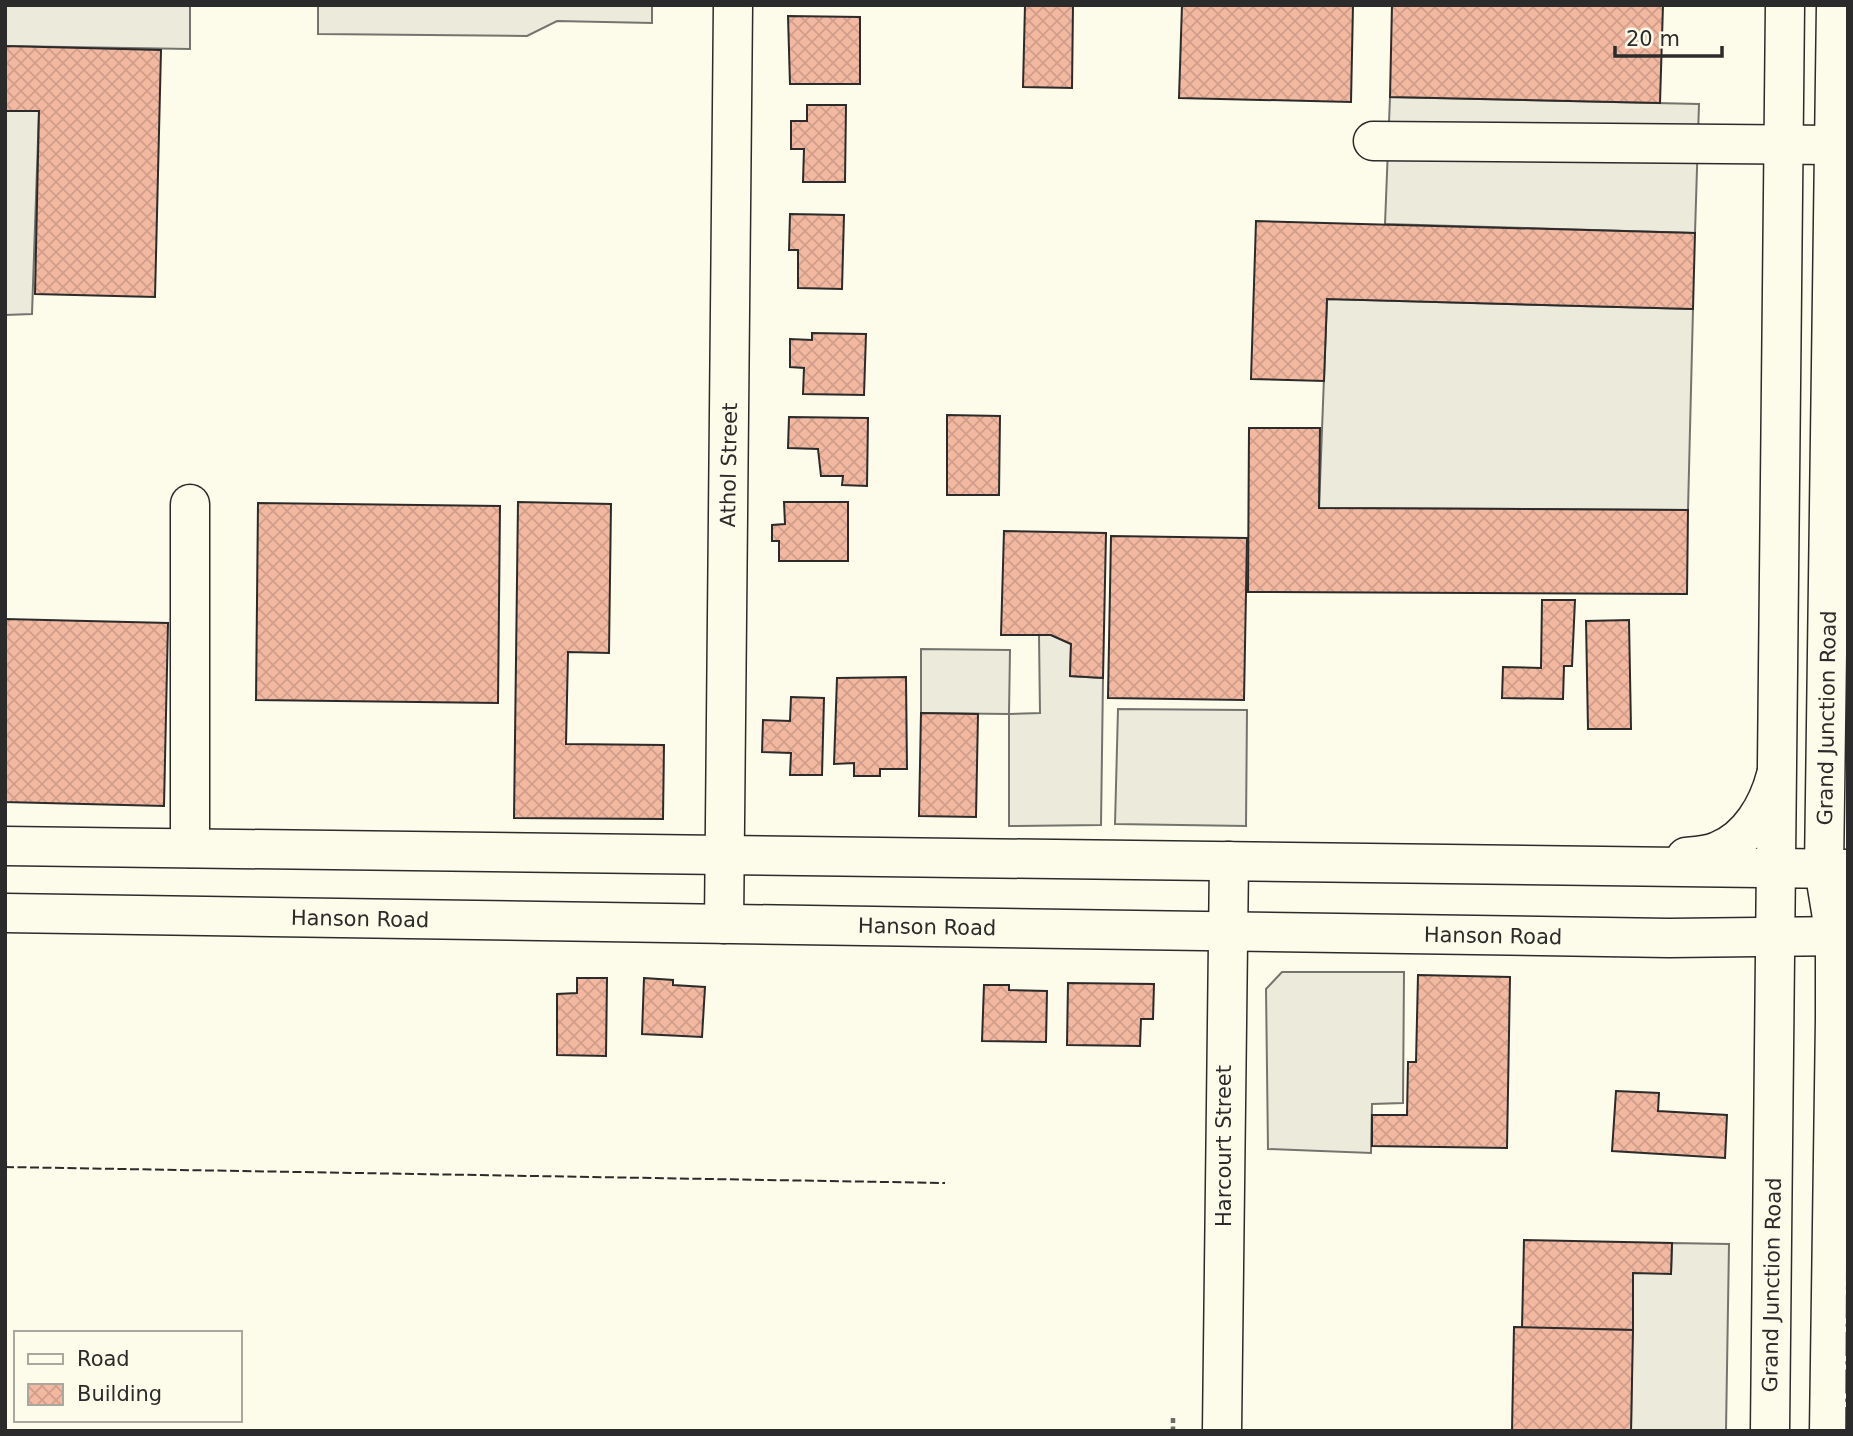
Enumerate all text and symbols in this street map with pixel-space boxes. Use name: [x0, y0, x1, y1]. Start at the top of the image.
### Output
scale bar: [1615, 14, 1722, 58]
text: 20 m: [1626, 27, 1680, 51]
street label: Athol Street: [716, 402, 742, 528]
street label: Grand Junction Road: [1813, 610, 1841, 826]
street label: Hanson Road: [291, 906, 429, 932]
street label: Hanson Road: [858, 914, 996, 940]
street label: Hanson Road: [1424, 923, 1562, 949]
street label: Harcourt Street: [1212, 1065, 1236, 1227]
street label: Grand Junction Road: [1758, 1177, 1786, 1393]
legend: [14, 1331, 242, 1422]
text: Road: [77, 1347, 130, 1371]
text: Building: [77, 1382, 162, 1406]

